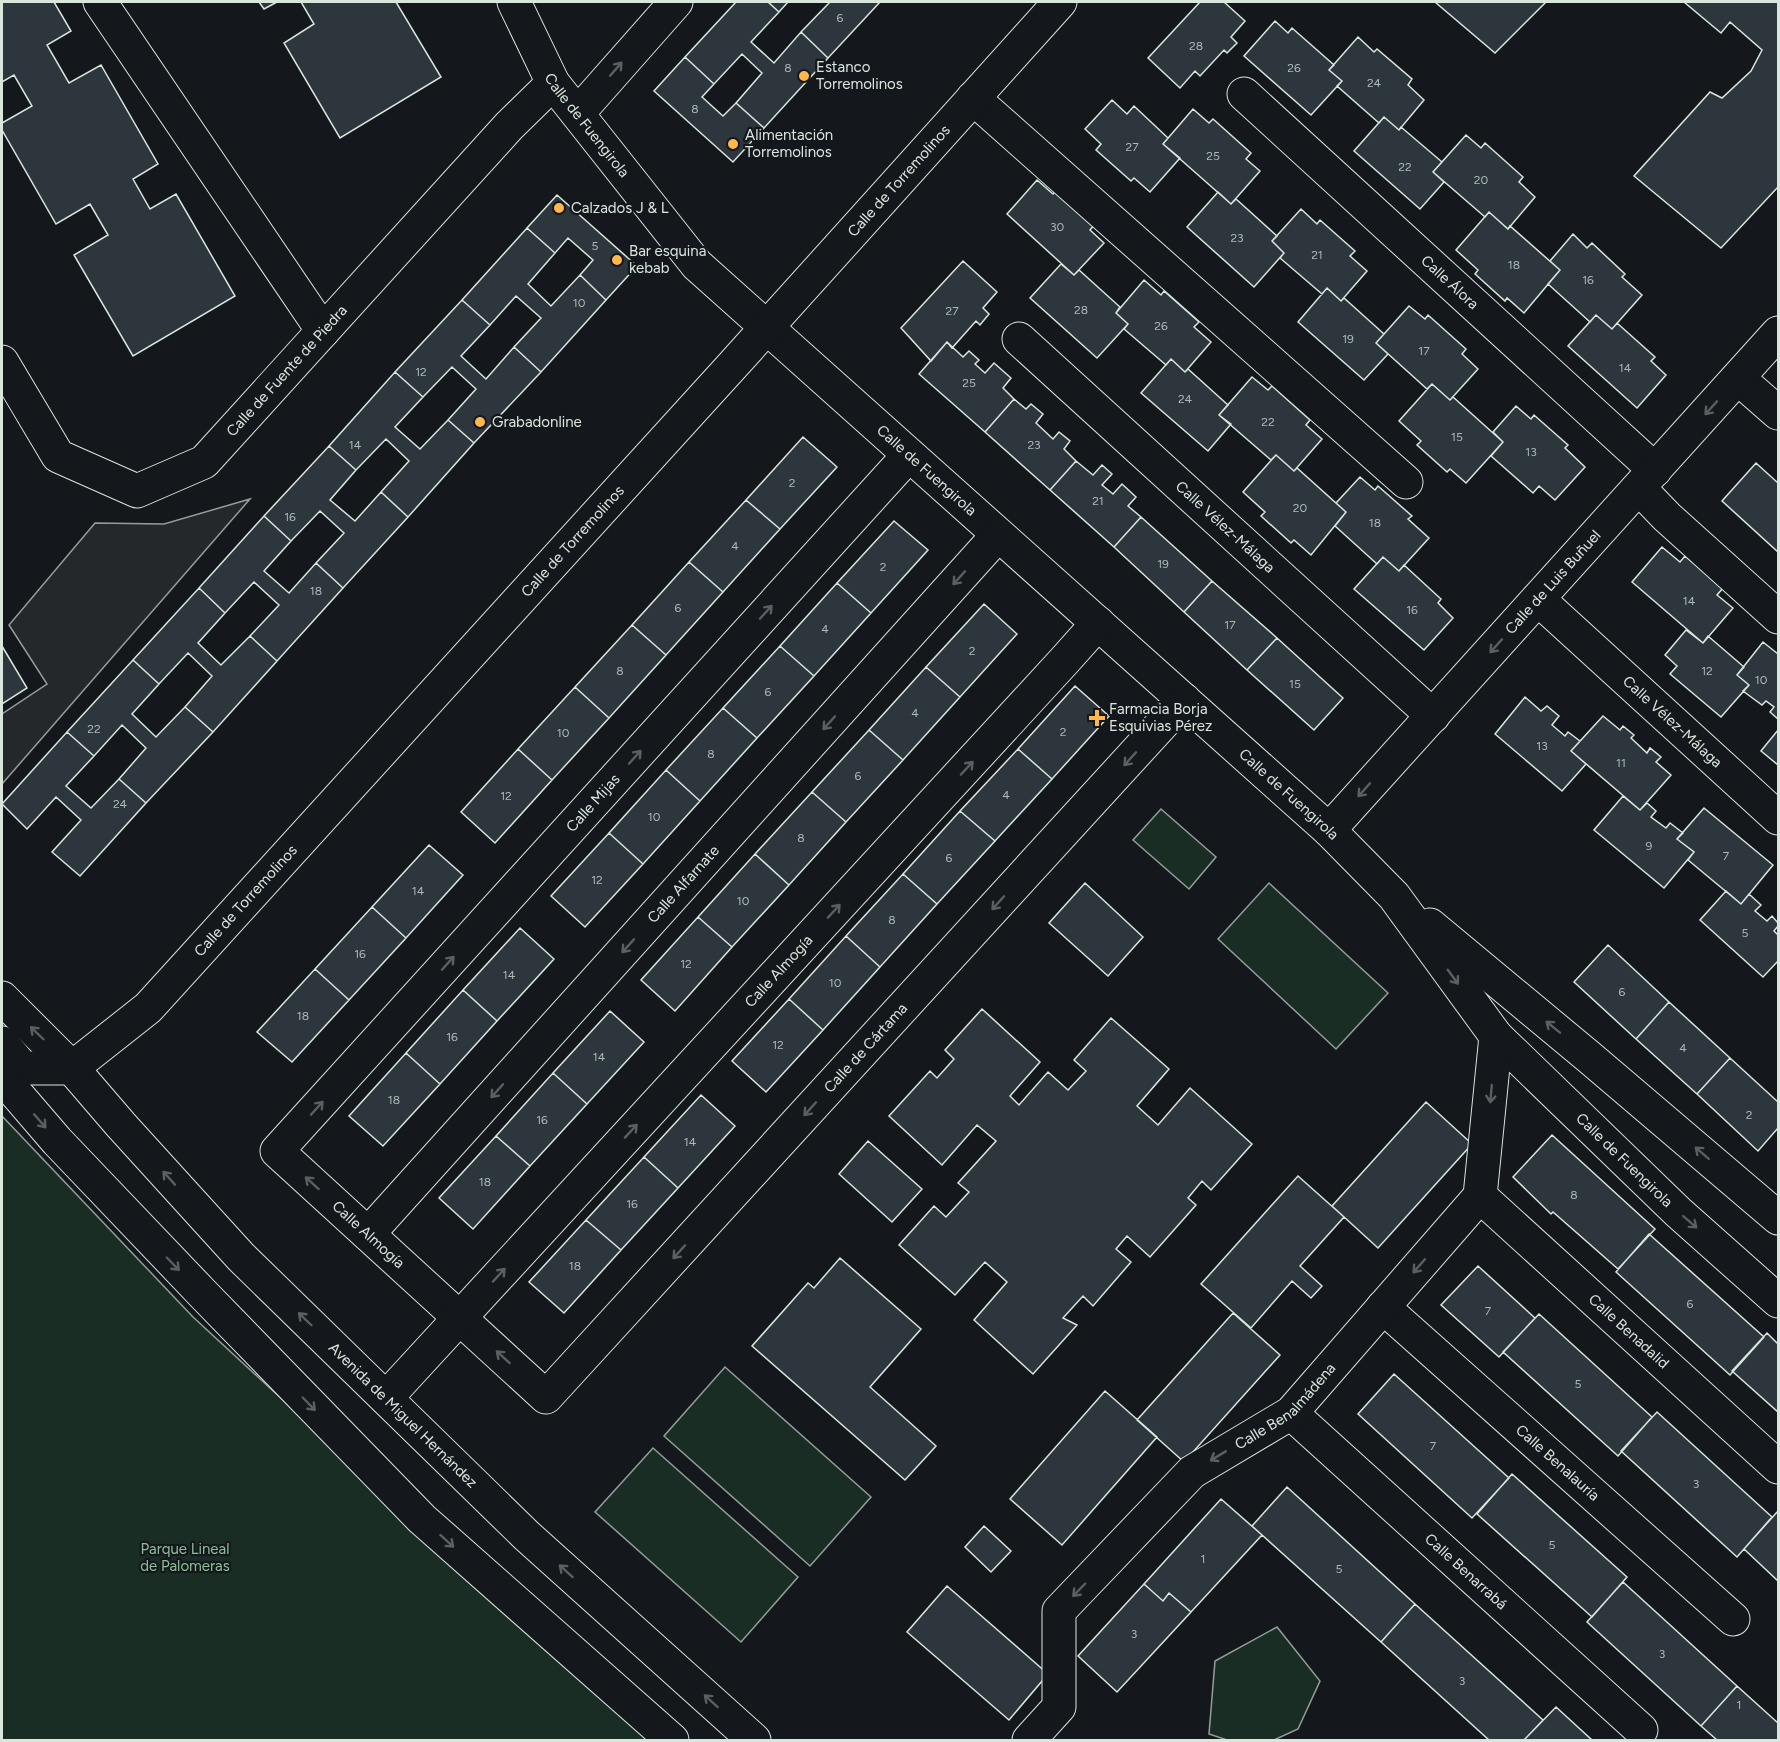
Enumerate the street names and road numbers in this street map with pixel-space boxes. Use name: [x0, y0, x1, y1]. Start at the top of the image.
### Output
street label: Calle de Fuengirola: [541, 70, 633, 181]
street label: Calle de Torremolinos: [844, 121, 954, 241]
street label: Calle Álora: [1417, 251, 1482, 313]
street label: Calle de Fuente de Piedra: [223, 301, 351, 440]
street label: Calle de Fuengirola: [873, 421, 980, 520]
street label: Calle Vélez-Málaga: [1172, 477, 1279, 577]
street label: Calle de Torremolinos: [517, 482, 628, 601]
street label: Calle de Luis Buñuel: [1501, 526, 1604, 638]
street label: Calle Vélez-Málaga: [1619, 672, 1726, 771]
street label: Calle de Fuengirola: [1235, 745, 1343, 844]
street label: Calle Mijas: [562, 770, 624, 836]
street label: Calle de Torremolinos: [190, 841, 301, 960]
street label: Calle Alfarnate: [644, 841, 723, 927]
street label: Calle Almogía: [741, 931, 816, 1011]
street label: Calle de Cártama: [820, 999, 911, 1096]
street label: Calle de Fuengirola: [1572, 1109, 1676, 1211]
street label: Calle Almogía: [328, 1197, 408, 1272]
street label: Calle Benadalid: [1585, 1290, 1673, 1372]
street label: Avenida de Miguel Hernández: [325, 1339, 481, 1492]
street label: Calle Benalmádena: [1232, 1359, 1339, 1453]
street label: Calle Benalauría: [1512, 1421, 1603, 1505]
street label: Calle Benarrabá: [1421, 1530, 1511, 1613]

